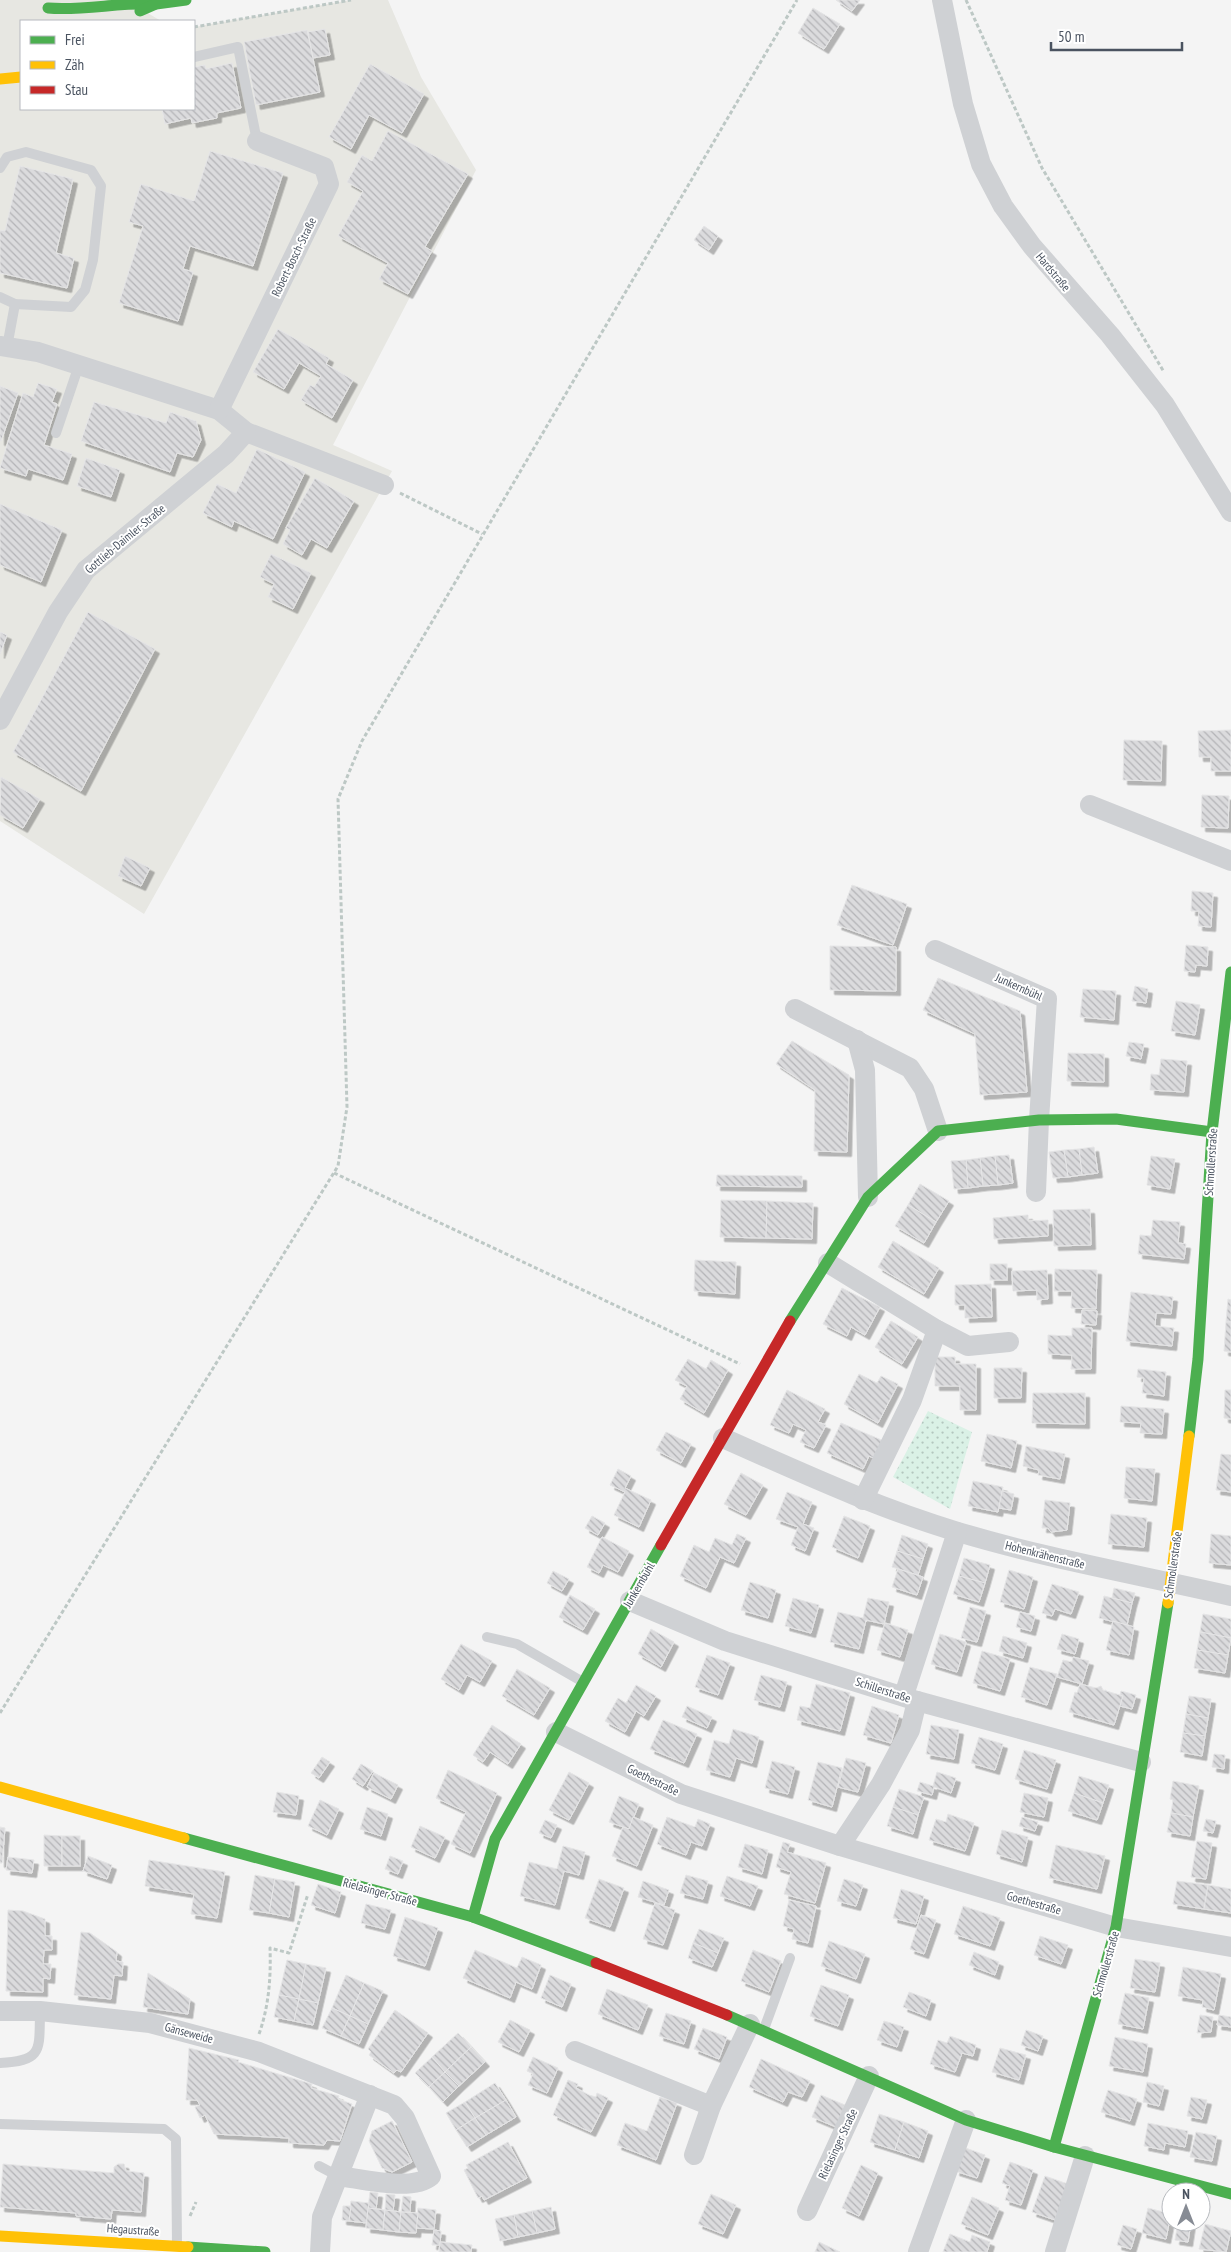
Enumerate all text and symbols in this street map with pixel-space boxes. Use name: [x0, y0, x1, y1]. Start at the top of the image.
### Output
legend: [20, 20, 195, 110]
scale bar: [1051, 20, 1182, 52]
text: 50 m: [1058, 27, 1084, 46]
text: Frei: [65, 30, 85, 49]
text: Zäh: [65, 55, 84, 74]
text: Stau: [65, 80, 88, 99]
street label: Robert-Bosch-Straße: [268, 215, 319, 299]
street label: Hardstraße: [1033, 249, 1074, 294]
street label: Gottlieb-Daimler-Straße: [82, 501, 168, 577]
street label: Junkernbühl: [992, 969, 1045, 1004]
street label: Schmollerstraße: [1201, 1128, 1220, 1196]
street label: Schmollerstraße: [1160, 1530, 1185, 1600]
street label: Hohenkrähenstraße: [1004, 1537, 1087, 1572]
street label: Junkernbühl: [619, 1559, 658, 1611]
street label: Schillerstraße: [854, 1674, 913, 1706]
street label: Goethestraße: [625, 1761, 682, 1799]
street label: Rielasinger Straße: [341, 1874, 419, 1909]
street label: Goethestraße: [1005, 1888, 1063, 1917]
street label: Schmollerstraße: [1089, 1929, 1122, 1999]
street label: Gänseweide: [163, 2019, 215, 2046]
street label: Rielasinger Straße: [815, 2106, 860, 2181]
north arrow: [1161, 2182, 1211, 2232]
text: N: [1182, 2185, 1190, 2203]
street label: Hegaustraße: [106, 2220, 160, 2239]

